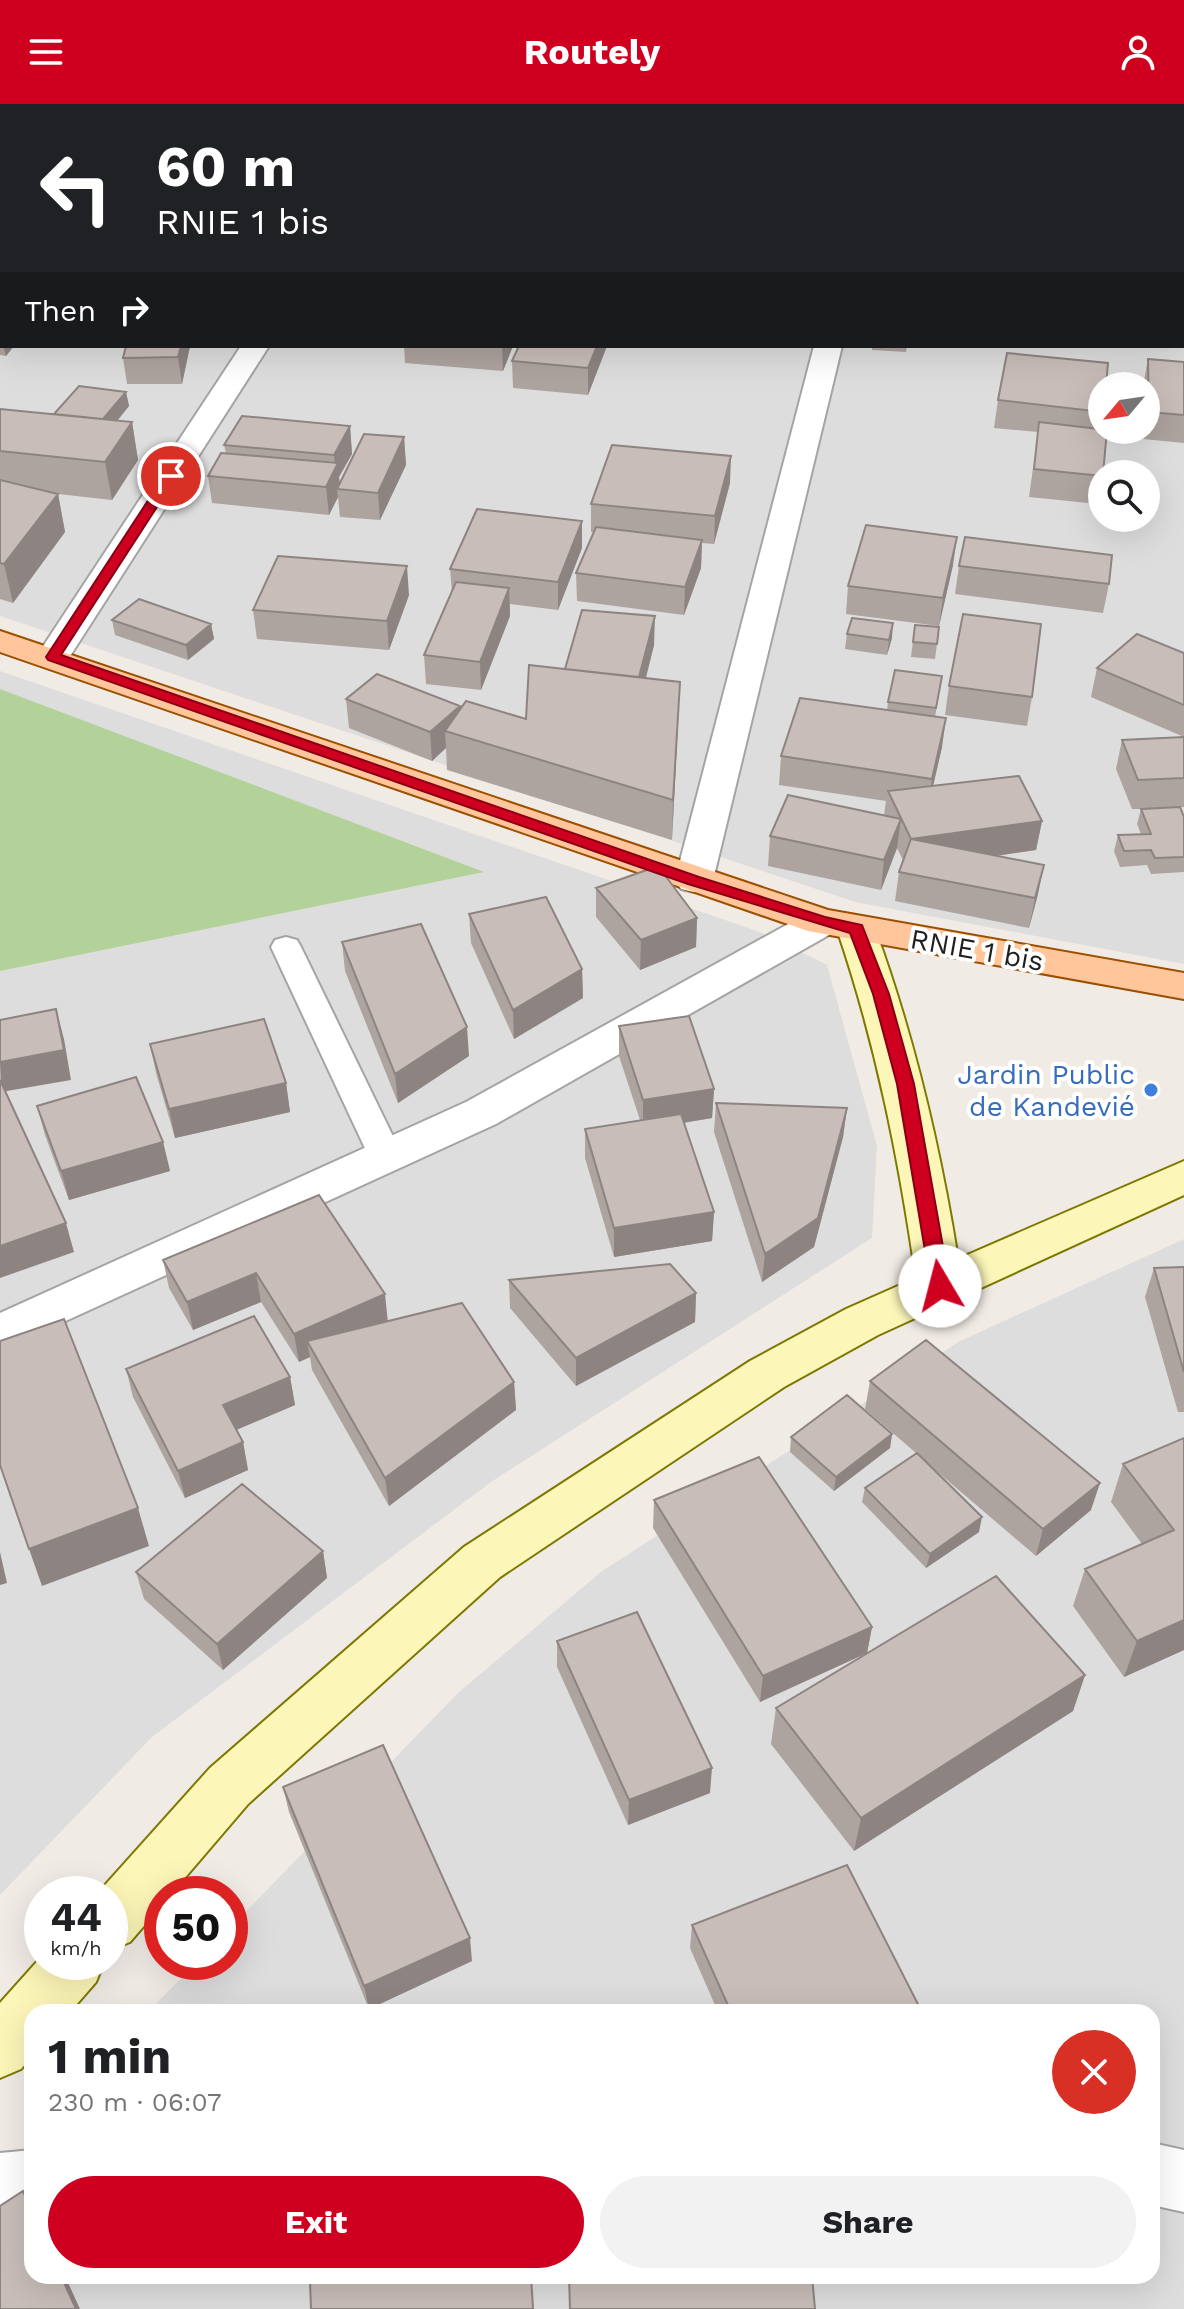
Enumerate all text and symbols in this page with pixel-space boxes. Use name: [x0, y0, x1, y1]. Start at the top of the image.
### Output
icon: menu: [24, 30, 68, 74]
icon: person: [1116, 30, 1160, 74]
text: Routely: [524, 31, 660, 73]
text: 60 m: [156, 134, 295, 200]
icon: left: [24, 136, 128, 240]
text: RNIE 1 bis: [156, 201, 329, 243]
icon: right: [112, 288, 156, 332]
text: Then: [24, 293, 96, 328]
north arrow: [1088, 372, 1160, 444]
map controls: [1088, 372, 1160, 532]
pin: [137, 442, 205, 510]
icon: arrive: [149, 454, 193, 498]
button: search: [1088, 460, 1160, 532]
street label: RNIE 1 bis: [908, 922, 1046, 978]
place label: Jardin Public de Kandevié: [957, 1058, 1135, 1123]
marker: Jardin Public de Kandevié: [1142, 1081, 1160, 1099]
position arrow: [898, 1244, 982, 1328]
speed limit sign: 50: [144, 1876, 248, 1980]
text: 44: [50, 1894, 102, 1941]
text: km/h: [50, 1936, 102, 1960]
text: 1 min: [48, 2028, 171, 2085]
button: close: [1052, 2030, 1136, 2114]
text: 230 m · 06:07: [48, 2087, 222, 2117]
button: Exit: [48, 2176, 584, 2268]
button: Share: [600, 2176, 1136, 2268]

